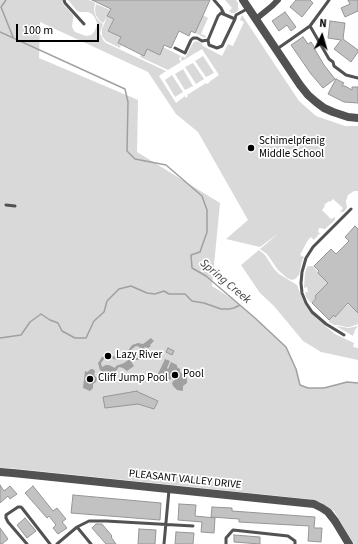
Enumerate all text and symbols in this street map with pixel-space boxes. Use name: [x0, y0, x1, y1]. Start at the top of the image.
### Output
scale bar: [18, 16, 101, 42]
north arrow: [302, 16, 342, 56]
text: N: [319, 16, 327, 31]
text: 100 m: [23, 22, 53, 39]
place label: Schimelpfenig Middle School: [259, 135, 325, 161]
marker: Schimelpfenig Middle School: [246, 143, 256, 153]
water label: Spring Creek: [197, 256, 253, 308]
place label: Lazy River: [116, 349, 162, 363]
marker: Lazy River: [103, 351, 113, 361]
place label: Pool: [183, 368, 204, 382]
marker: Pool: [170, 370, 180, 380]
place label: Cliff Jump Pool: [98, 372, 168, 386]
marker: Cliff Jump Pool: [85, 374, 95, 384]
street label: PLEASANT VALLEY DRIVE: [128, 468, 242, 492]

